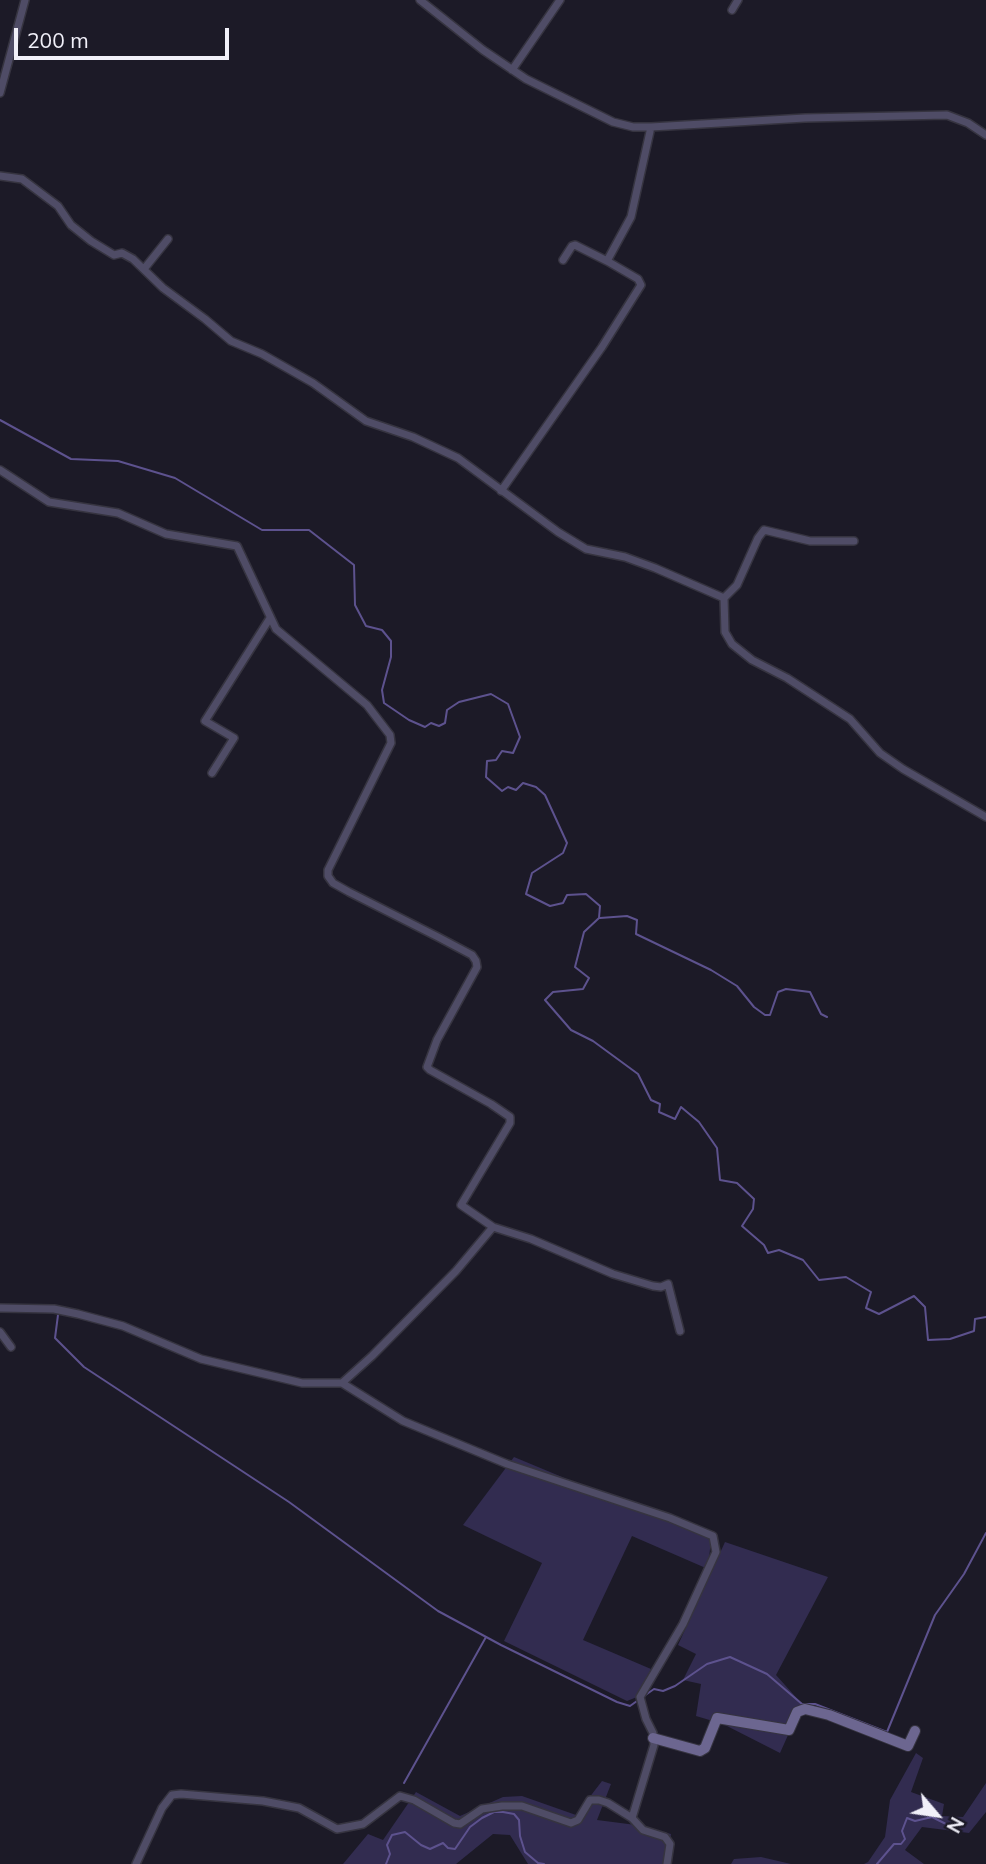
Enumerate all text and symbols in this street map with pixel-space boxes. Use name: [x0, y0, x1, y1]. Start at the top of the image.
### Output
scale bar: [18, 14, 233, 58]
text: 200 m: [27, 27, 89, 53]
north arrow: [902, 1780, 972, 1850]
text: N: [941, 1813, 969, 1837]

